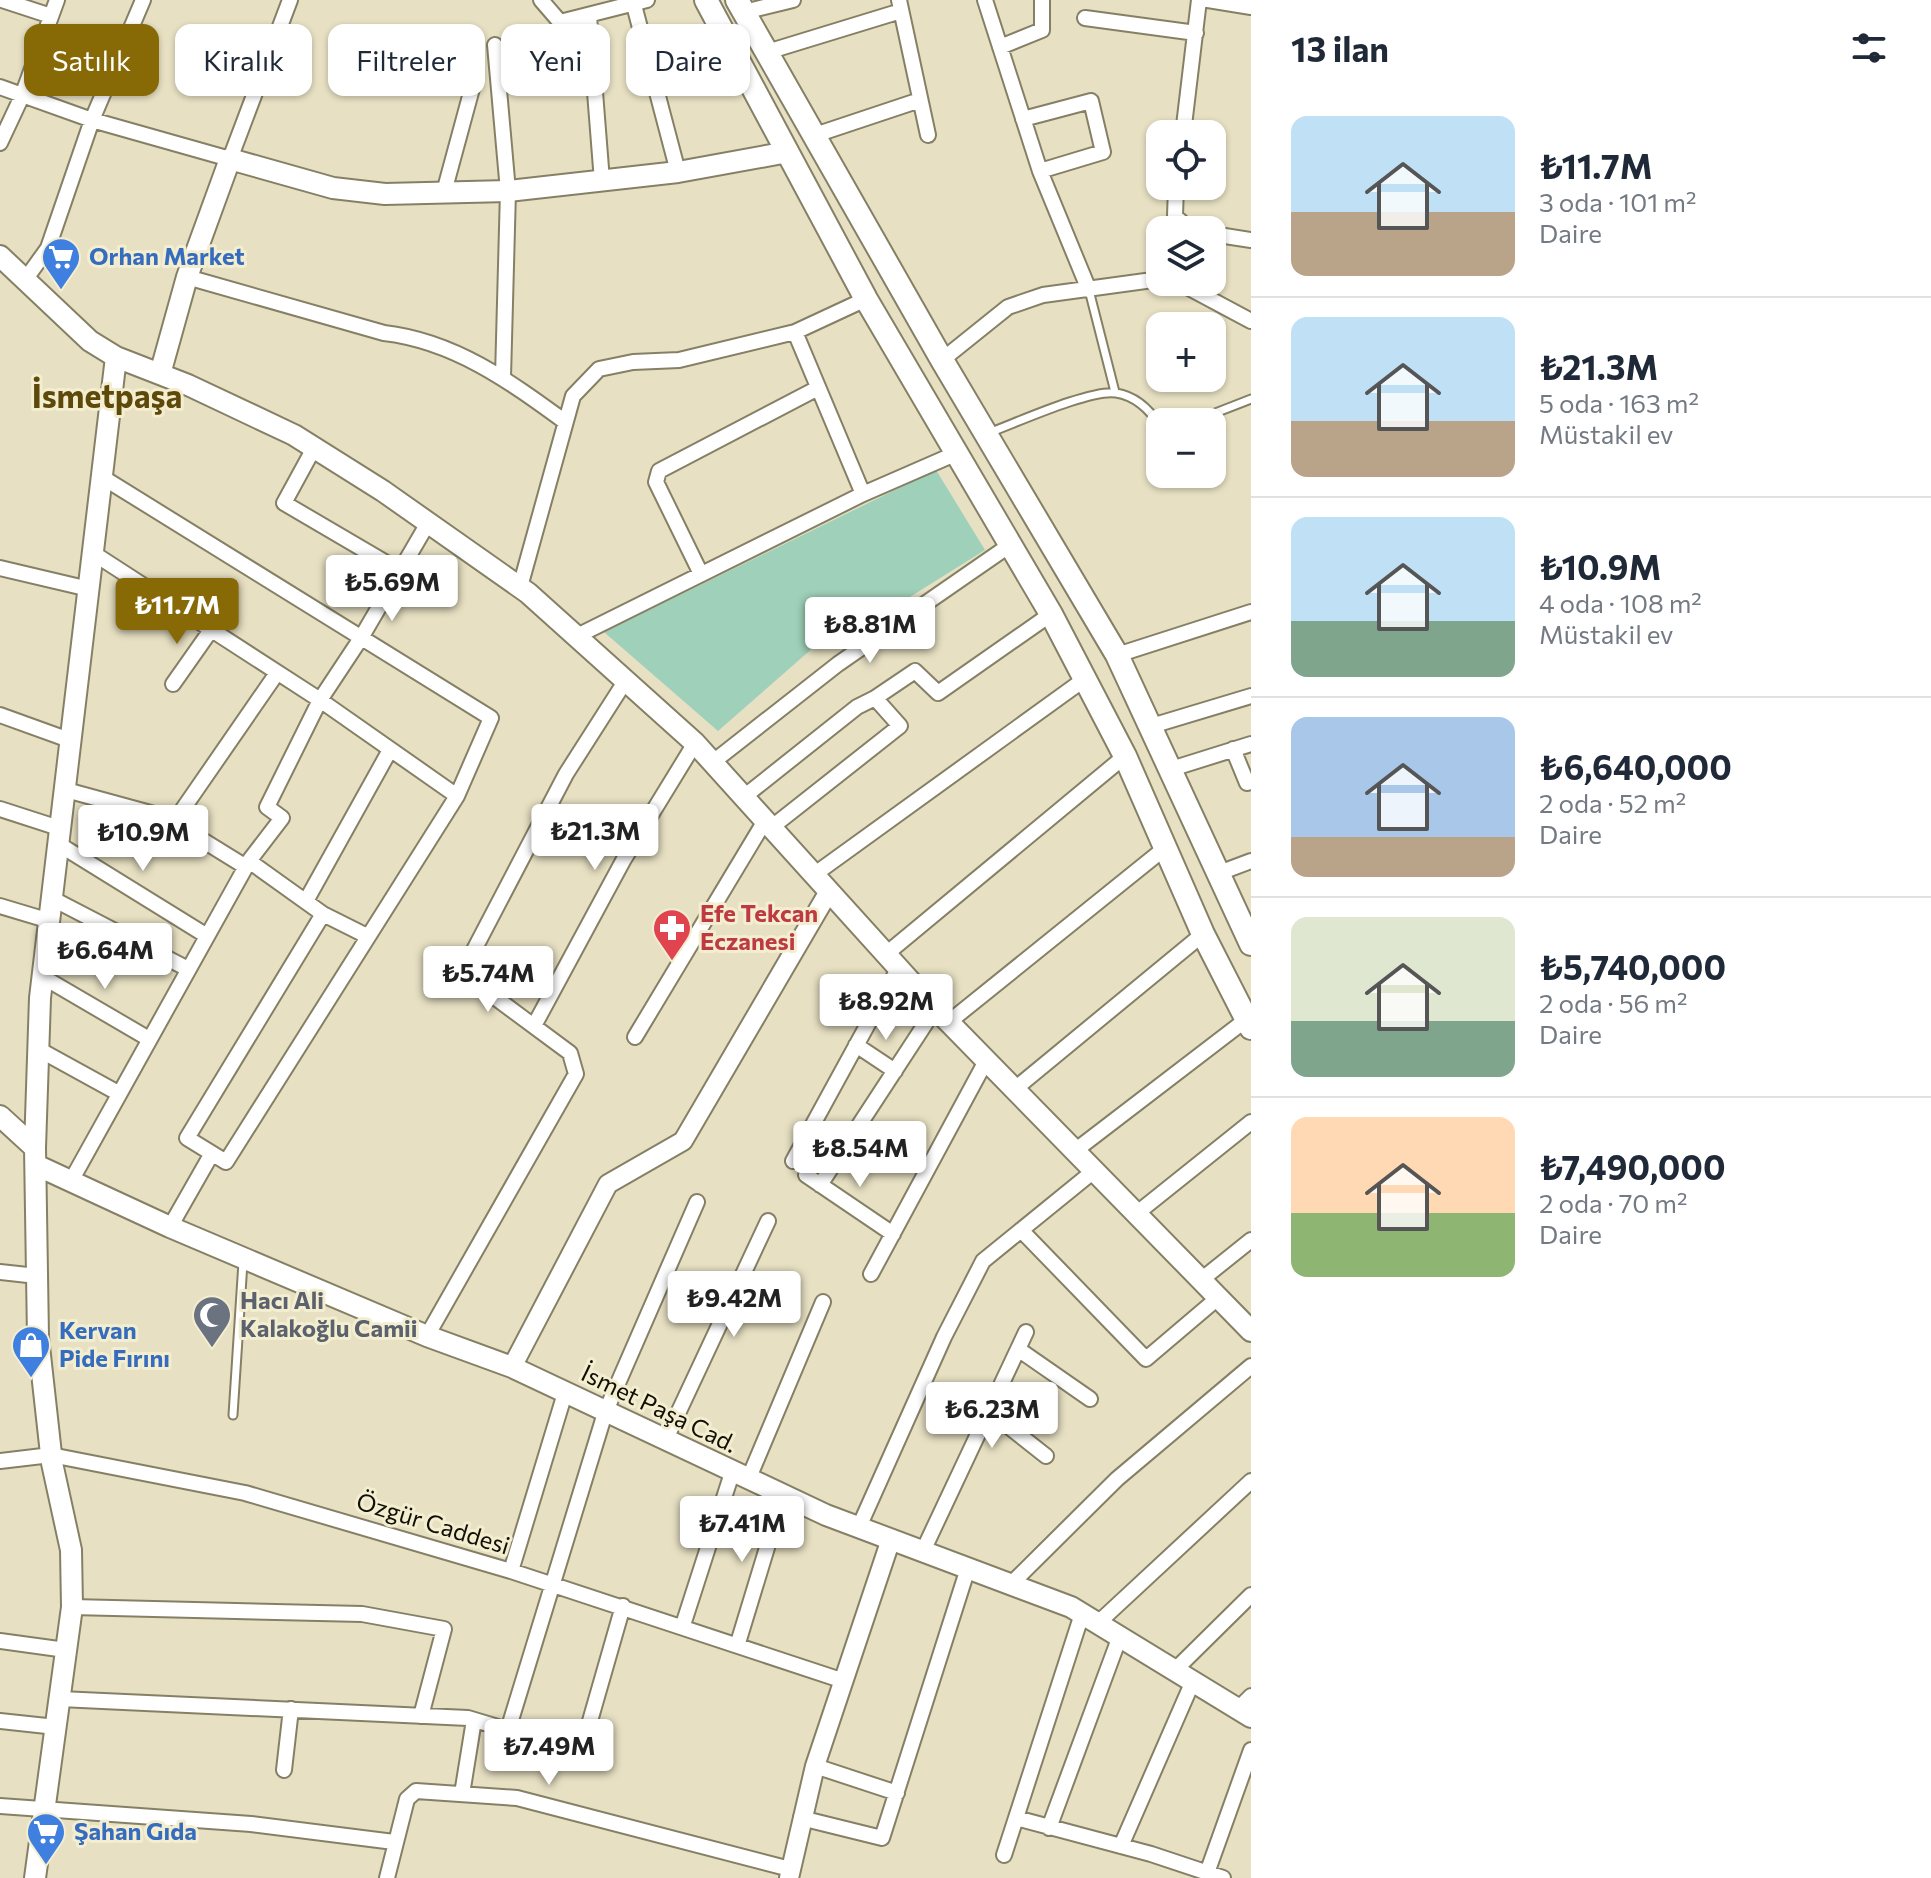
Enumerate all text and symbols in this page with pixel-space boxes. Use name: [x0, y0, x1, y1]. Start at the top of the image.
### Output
chip: Satılık: [24, 24, 159, 96]
chip: Kiralık: [175, 24, 312, 96]
chip: Filtreler: [328, 24, 485, 96]
chip: Yeni: [501, 24, 610, 96]
chip: Daire: [626, 24, 750, 96]
icon: filters: [1847, 26, 1891, 70]
text: 13 ilan: [1291, 27, 1389, 69]
map controls: [1146, 120, 1226, 488]
button: locate: [1146, 120, 1226, 200]
text: ₺11.7M: [1539, 144, 1652, 186]
icon: home: [1355, 148, 1451, 244]
text: 3 oda · 101 m²: [1539, 186, 1696, 217]
button: layers: [1146, 216, 1226, 296]
text: Daire: [1539, 217, 1602, 248]
supermarket icon: Orhan Market: [40, 236, 82, 291]
place label: Orhan Market: [89, 241, 245, 270]
button: +: [1146, 312, 1226, 392]
text: ₺21.3M: [1539, 345, 1658, 387]
icon: home: [1355, 349, 1451, 445]
district label: İsmetpaşa: [32, 375, 182, 415]
text: 5 oda · 163 m²: [1539, 387, 1699, 418]
button: −: [1146, 408, 1226, 488]
text: Müstakil ev: [1539, 418, 1673, 449]
text: ₺10.9M: [1539, 545, 1661, 587]
icon: home: [1355, 549, 1451, 645]
pin: ₺5.69M: [327, 555, 457, 623]
text: ₺5.69M: [344, 565, 440, 596]
pin: ₺11.7M: [112, 578, 242, 646]
text: 4 oda · 108 m²: [1539, 587, 1702, 618]
text: ₺11.7M: [134, 588, 220, 619]
pin: ₺8.81M: [805, 597, 935, 665]
text: ₺8.81M: [823, 607, 917, 638]
text: Müstakil ev: [1539, 618, 1673, 649]
text: ₺6,640,000: [1539, 745, 1732, 787]
icon: home: [1355, 749, 1451, 845]
text: 2 oda · 52 m²: [1539, 787, 1686, 818]
pin: ₺21.3M: [530, 804, 660, 872]
pin: ₺10.9M: [78, 805, 208, 873]
text: ₺21.3M: [549, 814, 641, 845]
text: ₺10.9M: [96, 815, 190, 846]
text: Daire: [1539, 818, 1602, 849]
place label: Efe Tekcan Eczanesi: [700, 898, 818, 955]
pharmacy icon: Efe Tekcan Eczanesi: [651, 907, 693, 962]
pin: ₺6.64M: [40, 923, 170, 991]
text: ₺6.64M: [56, 933, 154, 964]
text: ₺5,740,000: [1539, 945, 1726, 987]
pin: ₺5.74M: [423, 946, 553, 1014]
icon: home: [1355, 949, 1451, 1045]
text: ₺5.74M: [441, 956, 535, 987]
pin: ₺8.92M: [821, 974, 951, 1042]
text: ₺8.92M: [838, 984, 934, 1015]
text: 2 oda · 56 m²: [1539, 987, 1687, 1018]
text: Daire: [1539, 1018, 1602, 1049]
pin: ₺8.54M: [795, 1121, 925, 1189]
text: ₺8.54M: [811, 1131, 909, 1162]
text: ₺7,490,000: [1539, 1145, 1725, 1187]
icon: home: [1355, 1149, 1451, 1245]
text: 2 oda · 70 m²: [1539, 1187, 1687, 1218]
text: Daire: [1539, 1218, 1602, 1249]
pin: ₺9.42M: [669, 1271, 799, 1339]
text: ₺9.42M: [686, 1281, 782, 1312]
place label: Hacı Ali Kalakoğlu Camii: [240, 1285, 417, 1342]
mosque icon: Hacı Ali Kalakoğlu Camii: [191, 1294, 233, 1349]
place label: Kervan Pide Fırını: [59, 1315, 170, 1372]
shop icon: Kervan Pide Fırını: [10, 1324, 52, 1379]
street label: İsmet Paşa Cad.: [577, 1357, 742, 1458]
pin: ₺6.23M: [927, 1382, 1057, 1450]
text: ₺6.23M: [944, 1392, 1040, 1423]
street label: Özgür Caddesi: [353, 1486, 514, 1560]
pin: ₺7.41M: [677, 1496, 807, 1564]
text: ₺7.41M: [698, 1506, 786, 1537]
pin: ₺7.49M: [484, 1719, 614, 1787]
text: ₺7.49M: [502, 1729, 596, 1760]
supermarket icon: Şahan Gıda: [25, 1811, 67, 1866]
place label: Şahan Gıda: [74, 1816, 197, 1845]

